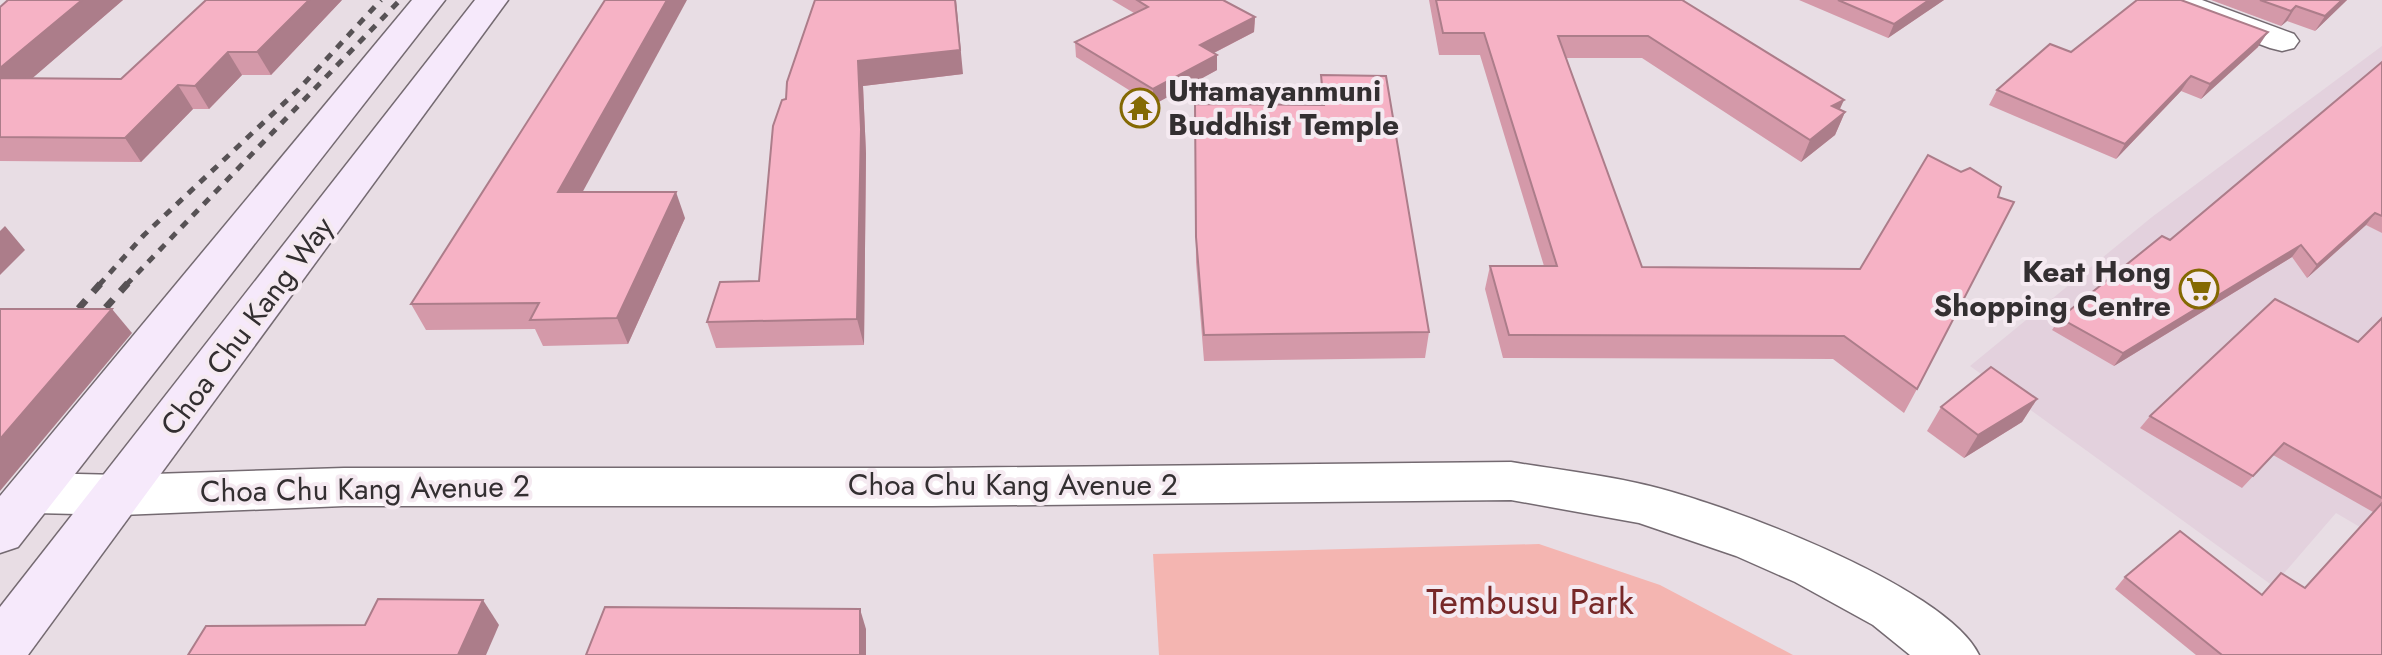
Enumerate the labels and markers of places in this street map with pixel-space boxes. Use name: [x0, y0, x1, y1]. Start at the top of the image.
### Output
place label: Uttamayanmuni Buddhist Temple: [1168, 69, 1399, 146]
temple icon: Uttamayanmuni Buddhist Temple: [1119, 87, 1161, 129]
place label: Keat Hong Shopping Centre: [1934, 250, 2171, 327]
supermarket icon: Keat Hong Shopping Centre: [2178, 268, 2220, 310]

